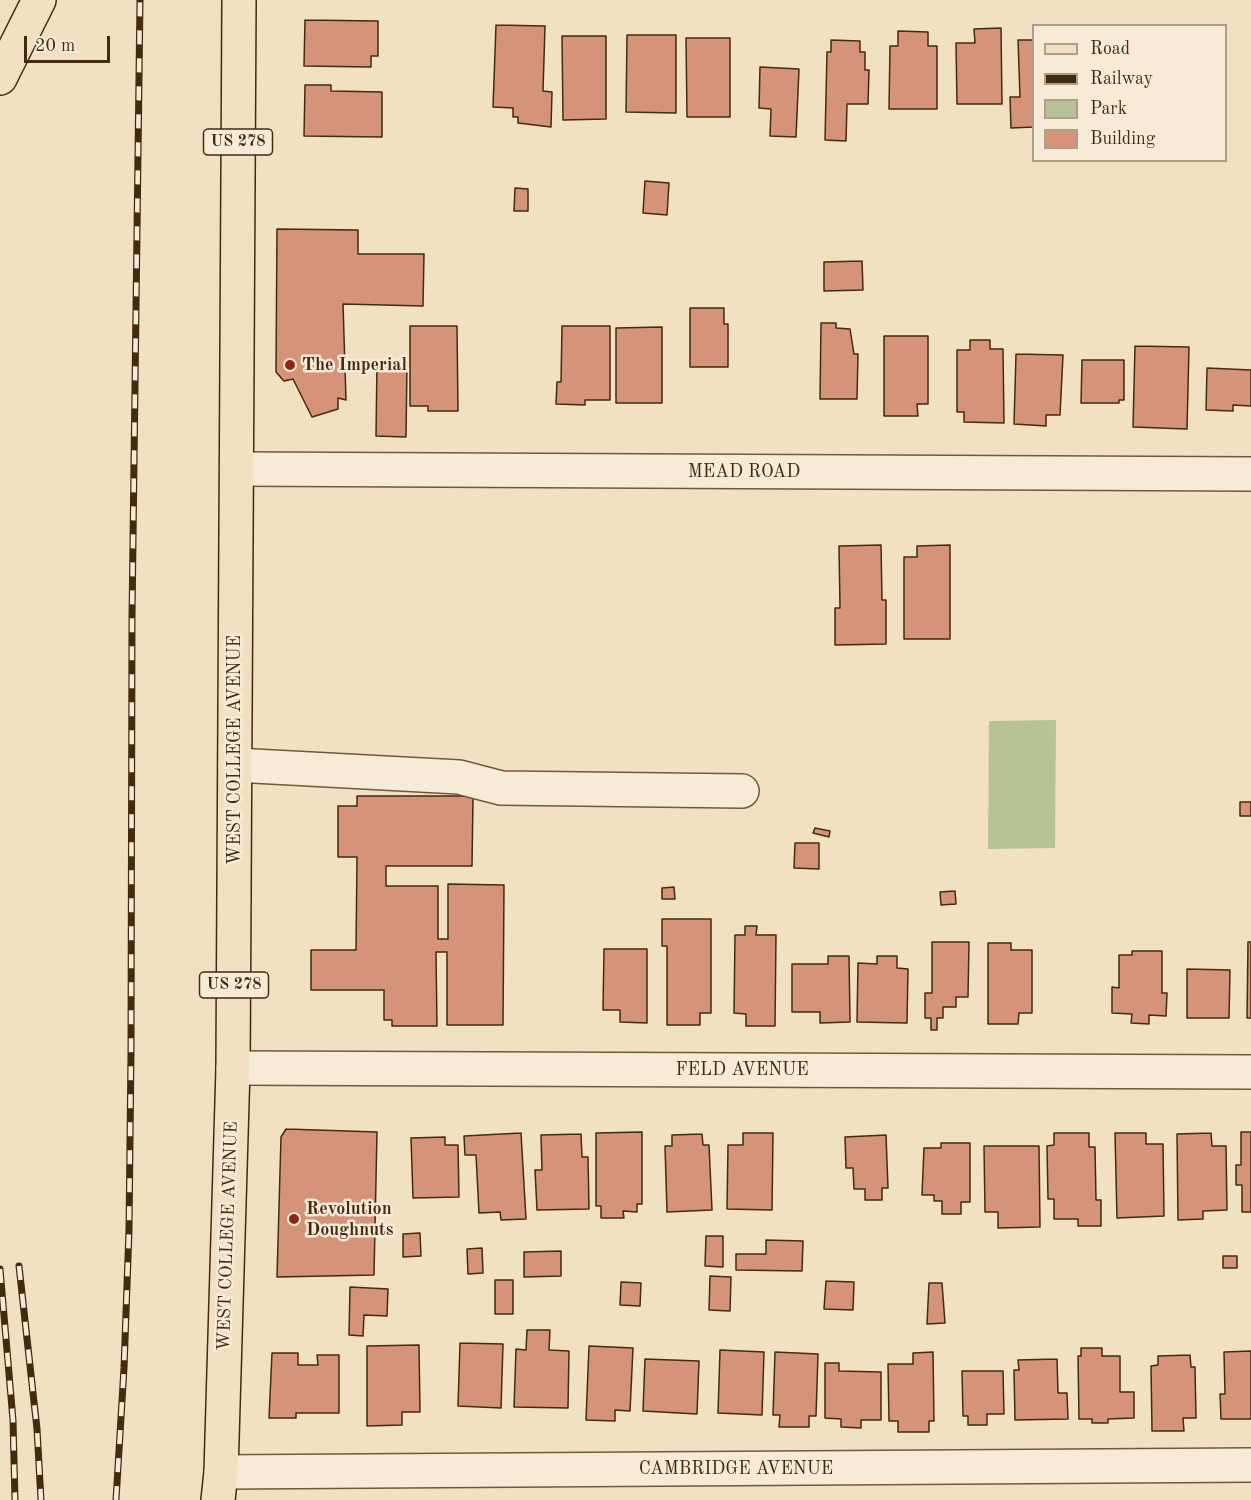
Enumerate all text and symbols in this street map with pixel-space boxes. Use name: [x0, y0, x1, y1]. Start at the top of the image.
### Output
scale bar: [27, 24, 112, 62]
legend: [1032, 24, 1227, 162]
text: 20 m: [35, 37, 75, 55]
text: Road: [1090, 40, 1130, 58]
text: Railway: [1090, 70, 1153, 88]
text: Park: [1090, 100, 1127, 118]
road number: US 278: [204, 129, 272, 155]
text: Building: [1090, 130, 1155, 148]
place label: The Imperial: [302, 354, 407, 376]
marker: The Imperial: [283, 358, 297, 372]
street label: MEAD ROAD: [688, 461, 800, 483]
street label: WEST COLLEGE AVENUE: [224, 635, 246, 865]
road number: US 278: [200, 972, 268, 998]
street label: FELD AVENUE: [675, 1059, 809, 1081]
street label: WEST COLLEGE AVENUE: [213, 1121, 243, 1351]
place label: Revolution Doughnuts: [306, 1198, 393, 1240]
marker: Revolution Doughnuts: [287, 1212, 301, 1226]
street label: CAMBRIDGE AVENUE: [639, 1458, 833, 1480]

